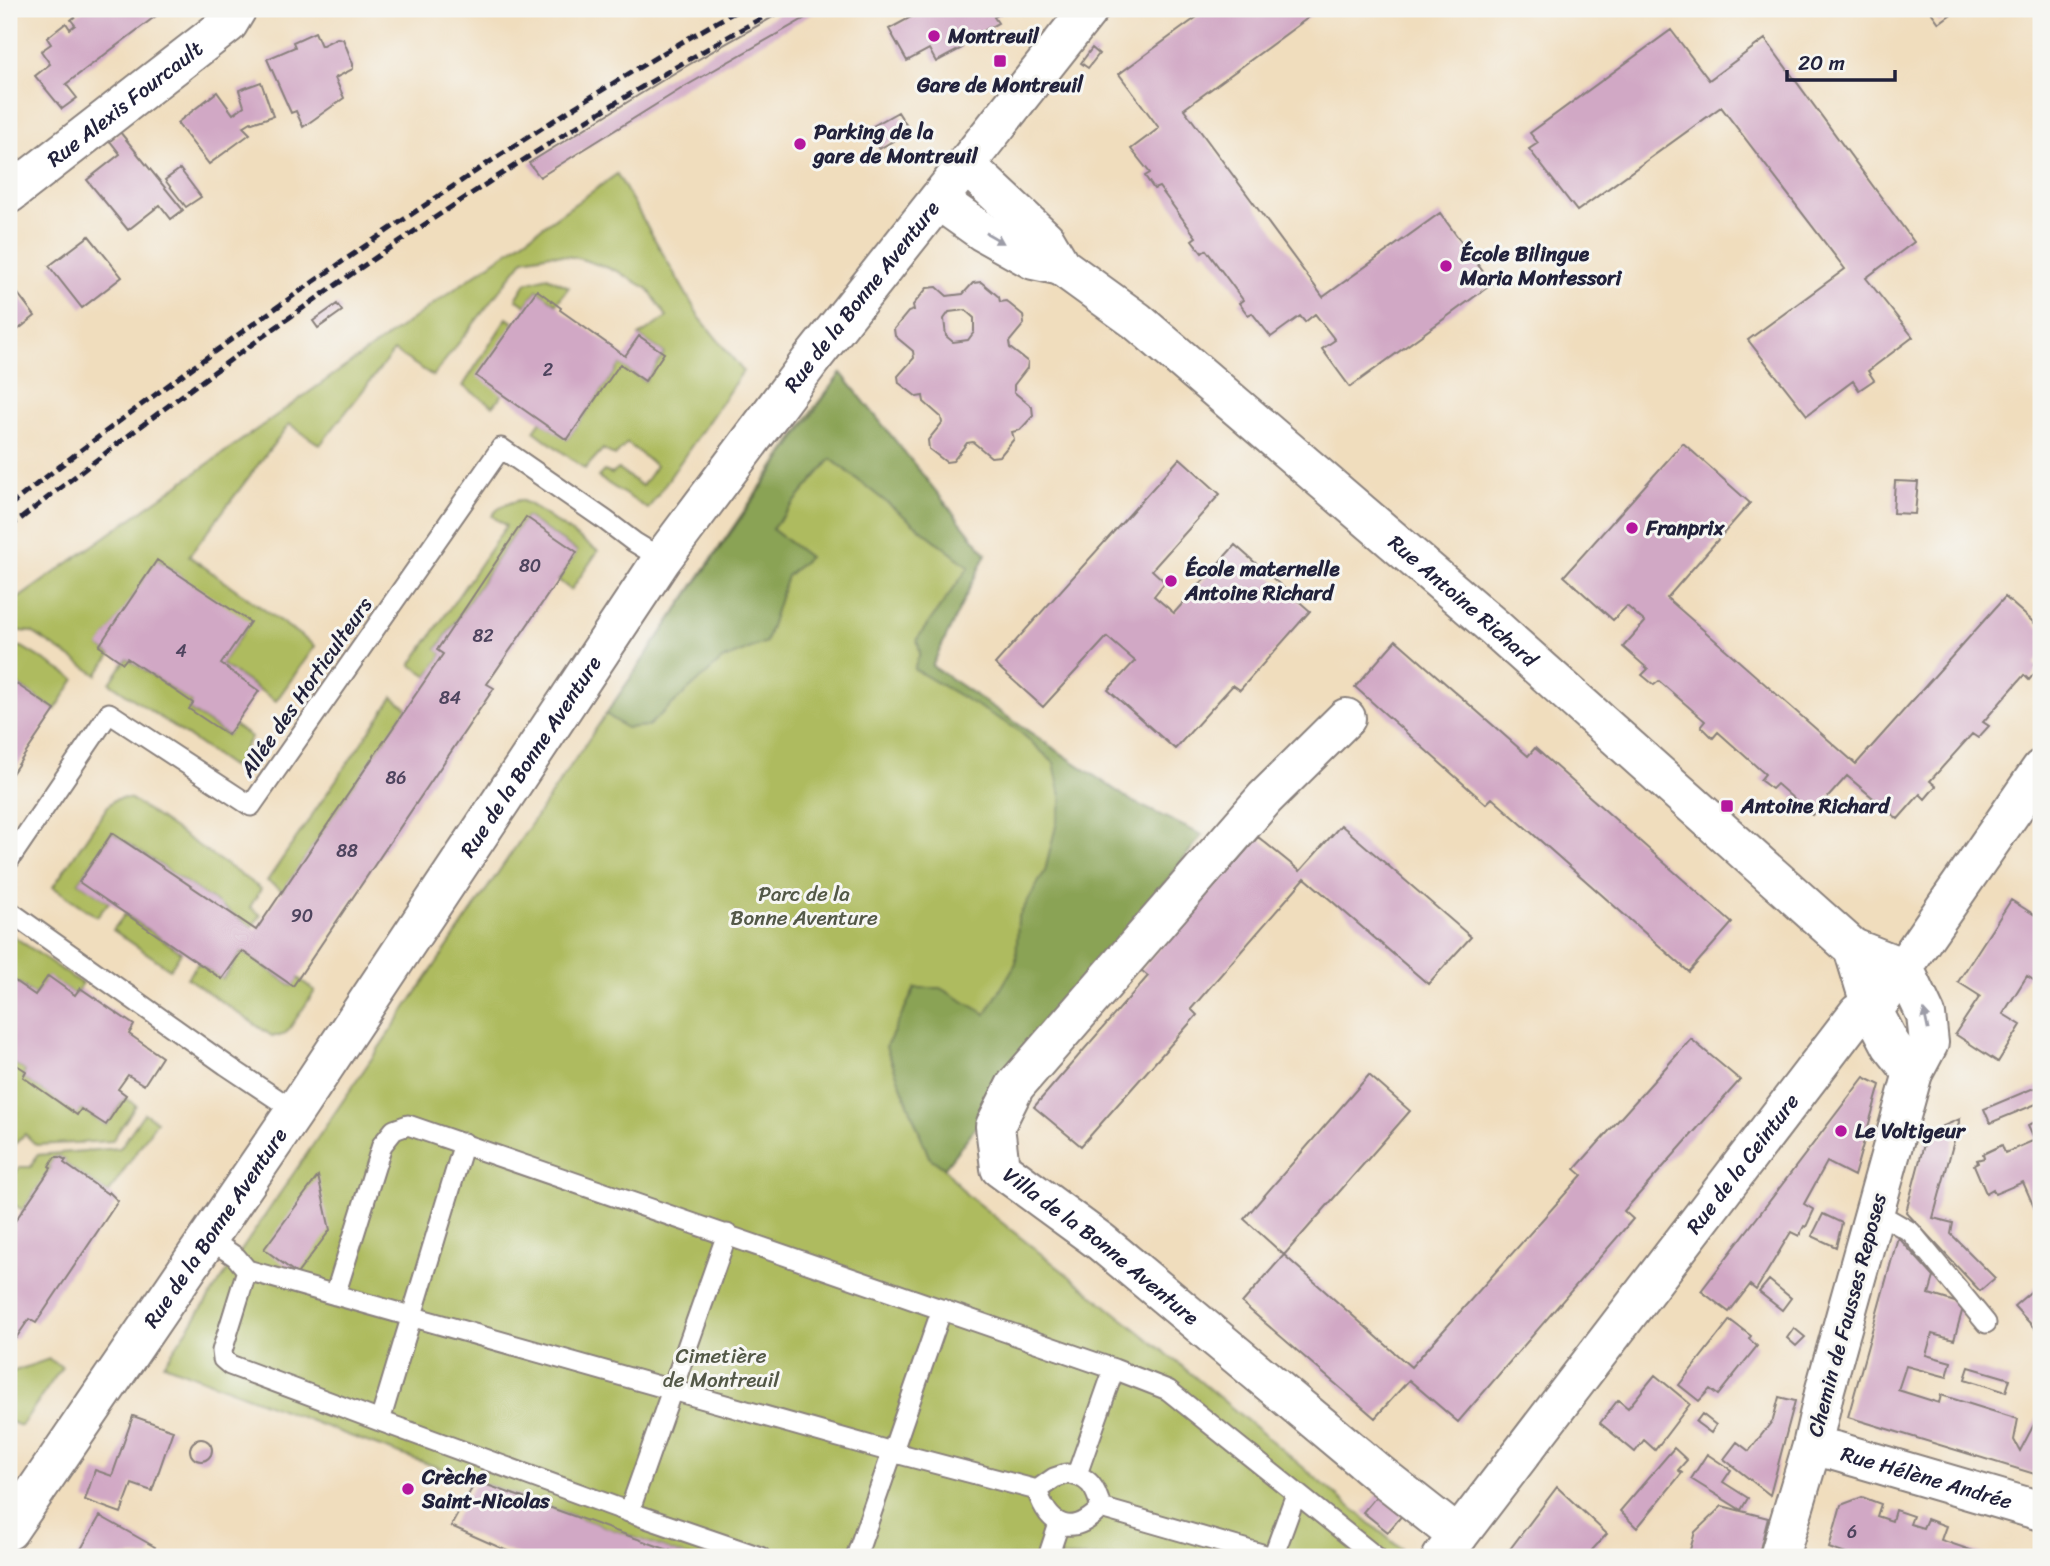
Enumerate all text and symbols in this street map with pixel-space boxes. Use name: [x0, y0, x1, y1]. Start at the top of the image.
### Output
place label: Montreuil: [947, 17, 1040, 55]
marker: Montreuil: [926, 28, 942, 44]
street label: Rue Alexis Fourcault: [38, 31, 212, 177]
scale bar: [1787, 38, 1896, 82]
text: 20 m: [1798, 44, 1845, 82]
marker: Gare de Montreuil: [992, 53, 1008, 69]
place label: Gare de Montreuil: [916, 66, 1084, 104]
place label: Parking de la gare de Montreuil: [812, 113, 978, 175]
marker: Parking de la gare de Montreuil: [792, 136, 808, 152]
street label: Rue de la Bonne Aventure: [774, 192, 950, 401]
one-way arrow: [985, 232, 1005, 244]
place label: École Bilingue Maria Montessori: [1459, 235, 1623, 297]
marker: École Bilingue Maria Montessori: [1438, 258, 1454, 274]
house number: 2: [543, 354, 553, 386]
place label: Franprix: [1645, 509, 1725, 547]
marker: Franprix: [1624, 520, 1640, 536]
street label: Rue Antoine Richard: [1379, 525, 1548, 678]
house number: 80: [519, 550, 541, 582]
place label: École maternelle Antoine Richard: [1184, 550, 1340, 612]
marker: École maternelle Antoine Richard: [1163, 573, 1179, 589]
street label: Allée des Horticulteurs: [229, 588, 383, 786]
house number: 82: [472, 620, 494, 652]
house number: 4: [175, 635, 187, 667]
street label: Rue de la Bonne Aventure: [449, 648, 612, 865]
house number: 84: [439, 682, 461, 714]
house number: 86: [385, 762, 407, 794]
place label: Antoine Richard: [1740, 787, 1891, 825]
marker: Antoine Richard: [1719, 798, 1735, 814]
house number: 88: [336, 835, 358, 867]
park label: Parc de la Bonne Aventure: [730, 875, 878, 937]
house number: 90: [291, 900, 313, 932]
one-way arrow: [1920, 1009, 1931, 1031]
street label: Rue de la Ceinture: [1676, 1085, 1810, 1243]
place label: Le Voltigeur: [1855, 1112, 1967, 1150]
street label: Rue de la Bonne Aventure: [133, 1119, 298, 1336]
marker: Le Voltigeur: [1833, 1123, 1849, 1139]
street label: Villa de la Bonne Aventure: [994, 1157, 1208, 1336]
street label: Chemin de Fausses Reposes: [1796, 1189, 1898, 1441]
park label: Cimetière de Montreuil: [663, 1337, 780, 1399]
street label: Rue Hélène Andrée: [1836, 1435, 2017, 1521]
place label: Crèche Saint-Nicolas: [421, 1458, 550, 1520]
marker: Crèche Saint-Nicolas: [400, 1481, 416, 1497]
house number: 6: [1847, 1516, 1857, 1548]

